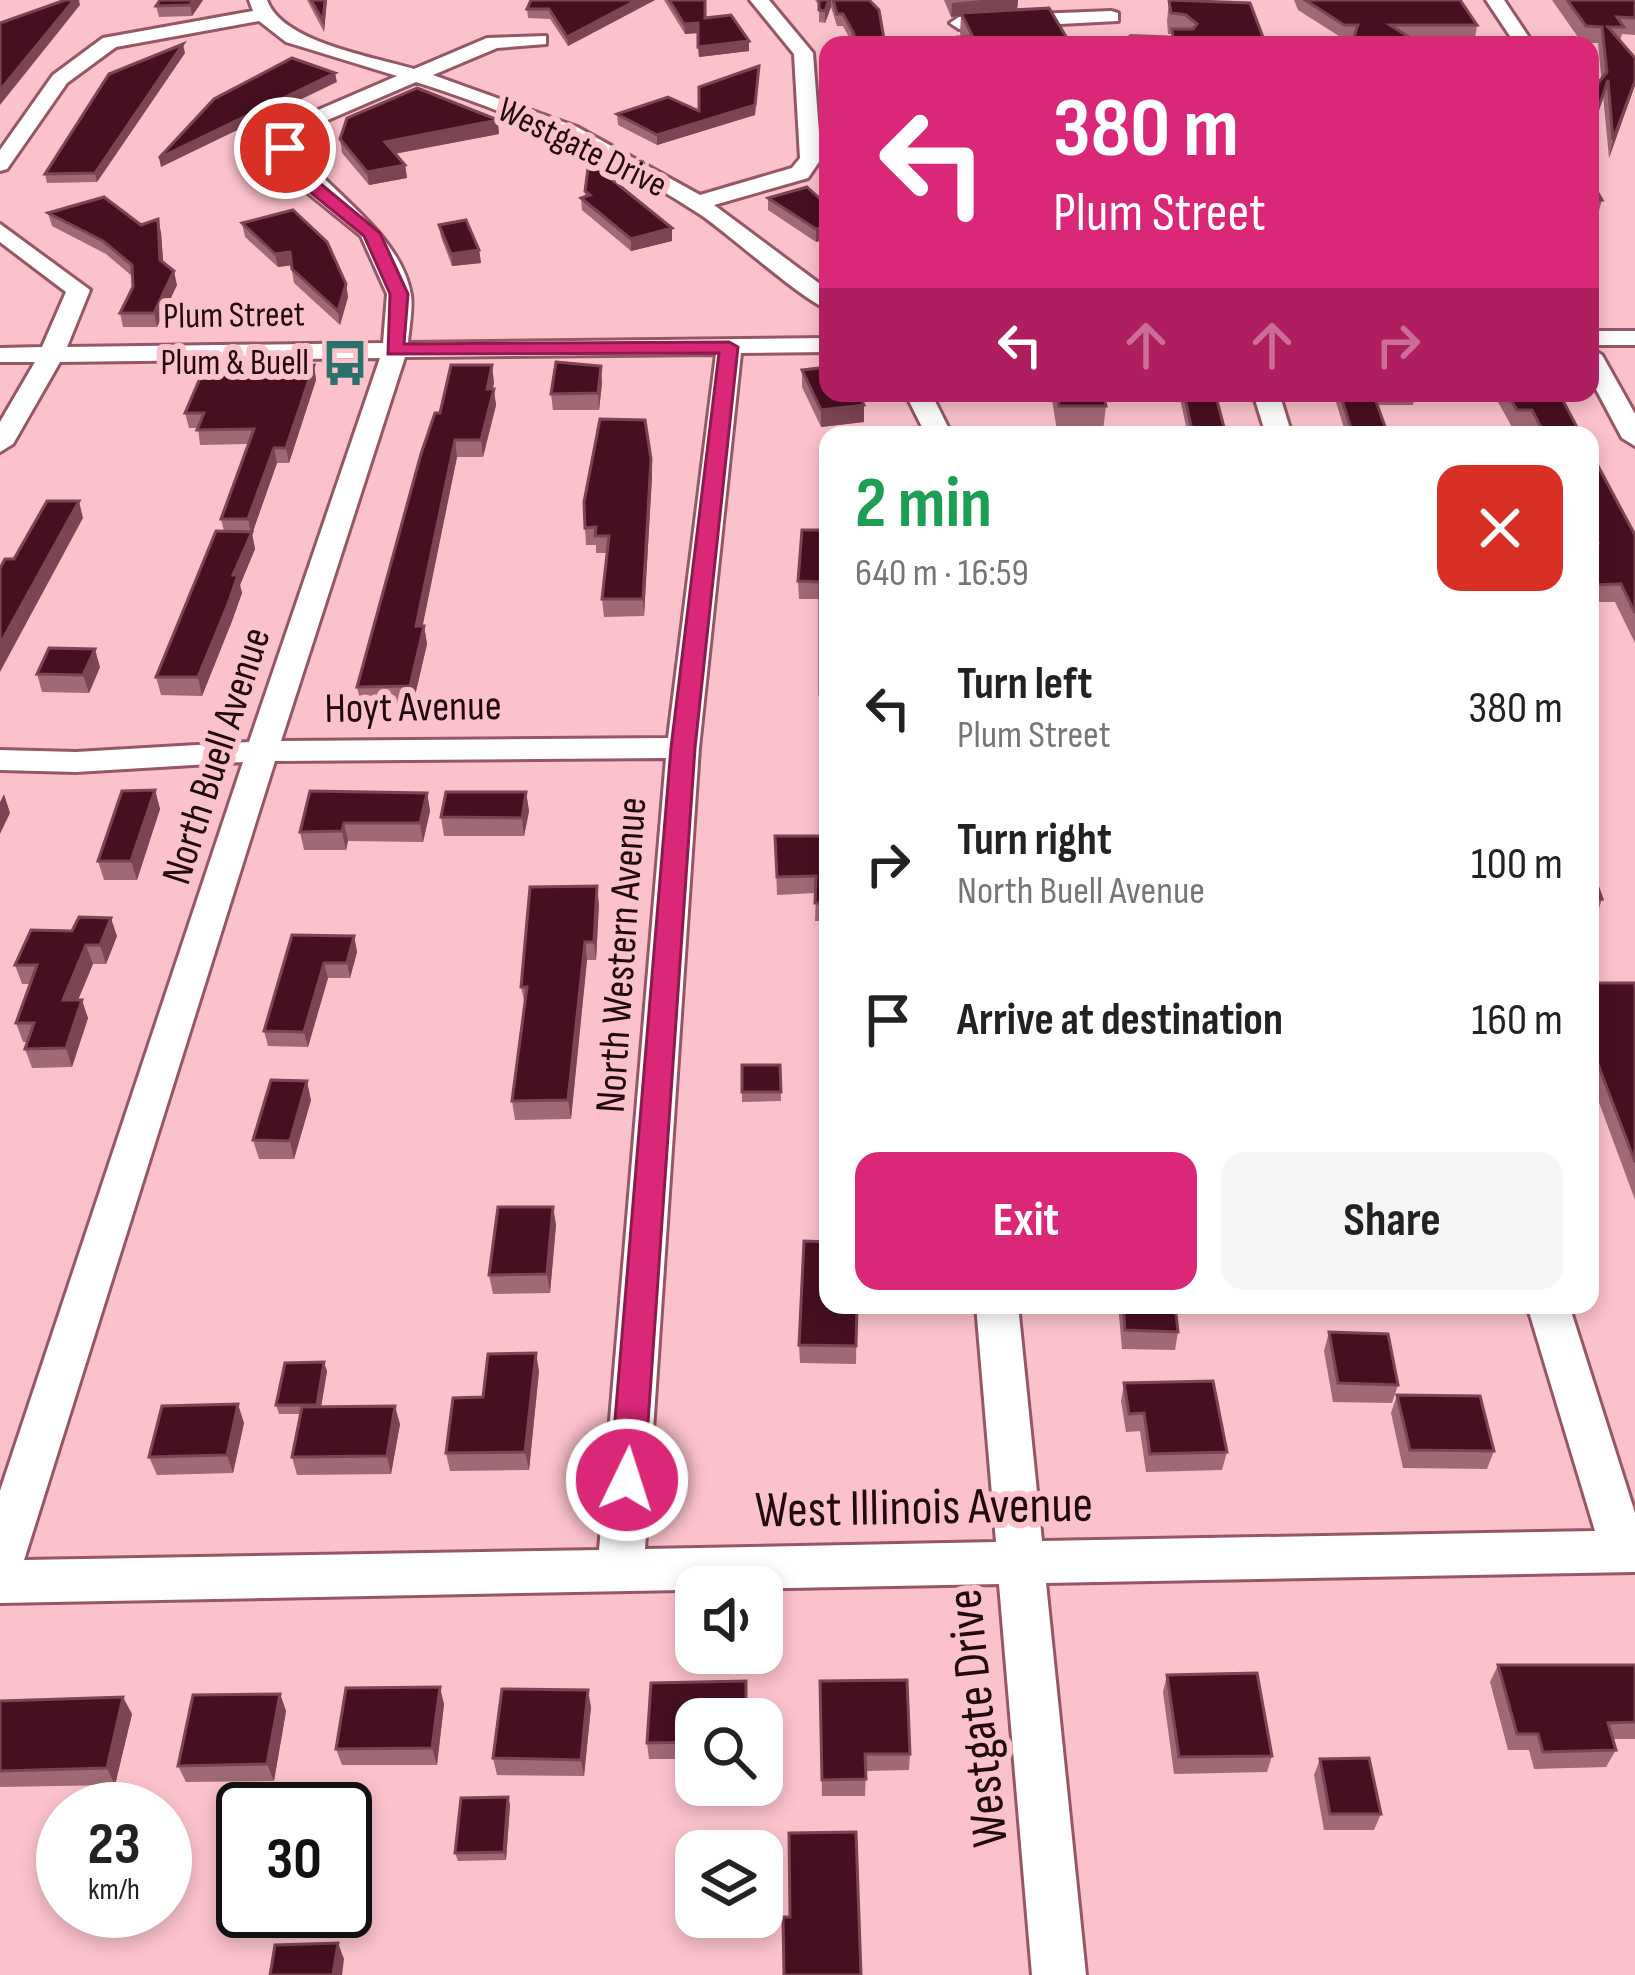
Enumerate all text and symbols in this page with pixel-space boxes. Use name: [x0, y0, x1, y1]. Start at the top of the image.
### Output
text: 380 m: [1053, 79, 1239, 180]
icon: left: [855, 84, 1011, 240]
street label: Westgate Drive: [490, 89, 674, 207]
pin: [234, 97, 336, 199]
icon: arrive: [252, 115, 318, 181]
text: Plum Street: [1053, 181, 1266, 246]
street label: Plum Street: [163, 293, 305, 339]
icon: left: [987, 312, 1053, 378]
icon: ahead: [1113, 312, 1179, 378]
icon: ahead: [1239, 312, 1305, 378]
icon: right: [1365, 312, 1431, 378]
bus stop icon: Plum & Buell: [320, 338, 370, 388]
place label: Plum & Buell: [160, 342, 309, 385]
text: 2 min: [855, 461, 992, 548]
button: close: [1437, 465, 1563, 591]
text: 640 m · 16:59: [855, 550, 1029, 597]
street label: North Buell Avenue: [151, 621, 283, 891]
text: Turn left: [957, 657, 1092, 712]
icon: left: [855, 675, 921, 741]
street label: Hoyt Avenue: [324, 681, 502, 735]
text: 380 m: [1468, 681, 1563, 736]
text: Plum Street: [957, 712, 1111, 759]
street label: North Western Avenue: [586, 795, 658, 1115]
text: Turn right: [957, 813, 1112, 868]
icon: right: [855, 831, 921, 897]
text: 100 m: [1471, 837, 1563, 892]
text: North Buell Avenue: [957, 868, 1205, 915]
icon: arrive: [855, 987, 921, 1053]
text: Arrive at destination: [957, 993, 1283, 1048]
text: 160 m: [1471, 993, 1563, 1048]
button: Exit: [855, 1152, 1197, 1290]
button: Share: [1221, 1152, 1563, 1290]
position arrow: [564, 1417, 690, 1543]
street label: West Illinois Avenue: [754, 1475, 1094, 1541]
map controls: [675, 1566, 783, 1938]
button: sound: [675, 1566, 783, 1674]
street label: Westgate Drive: [934, 1586, 1022, 1850]
button: search: [675, 1698, 783, 1806]
speed limit sign: 30: [216, 1782, 372, 1938]
text: 23: [87, 1809, 141, 1881]
button: layers: [675, 1830, 783, 1938]
text: km/h: [88, 1872, 140, 1908]

